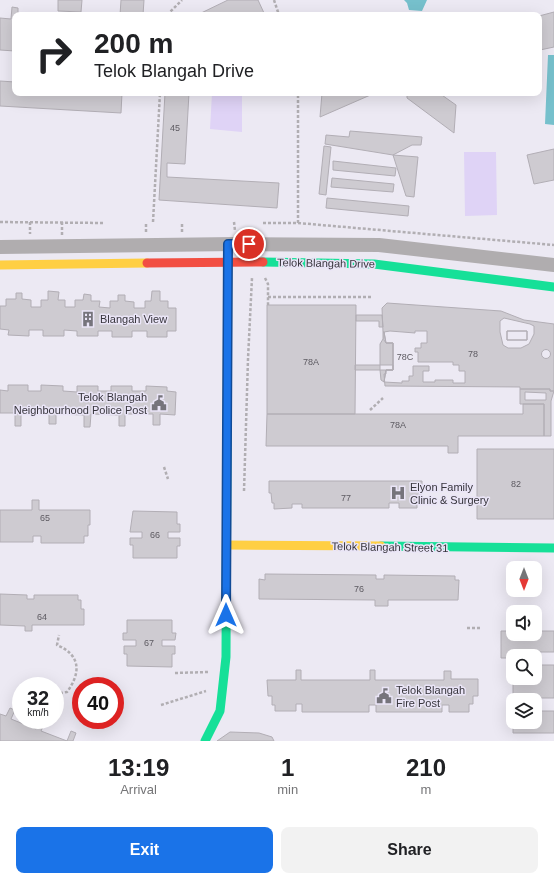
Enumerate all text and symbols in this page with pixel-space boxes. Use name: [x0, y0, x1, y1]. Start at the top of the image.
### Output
icon: right: [28, 28, 80, 80]
text: 200 m: [94, 28, 173, 59]
text: Telok Blangah Drive: [94, 61, 254, 81]
house number: 45: [170, 123, 180, 133]
pin: [232, 227, 266, 261]
icon: arrive: [238, 233, 260, 255]
street label: Telok Blangah Drive: [277, 256, 375, 270]
building icon: Blangah View: [79, 310, 97, 328]
place label: Blangah View: [100, 313, 167, 325]
house number: 78: [468, 349, 478, 359]
house number: 78C: [397, 352, 414, 362]
house number: 78A: [303, 357, 319, 367]
place label: Telok Blangah Neighbourhood Police Post: [14, 391, 147, 416]
public building icon: Telok Blangah Neighbourhood Police Post: [150, 394, 168, 412]
house number: 78A: [390, 420, 406, 430]
house number: 82: [511, 479, 521, 489]
place label: Elyon Family Clinic & Surgery: [410, 481, 489, 506]
hospital icon: Elyon Family Clinic & Surgery: [389, 484, 407, 502]
house number: 77: [341, 493, 351, 503]
house number: 65: [40, 513, 50, 523]
house number: 66: [150, 530, 160, 540]
street label: Telok Blangah Street 31: [331, 540, 449, 554]
north arrow: [506, 561, 542, 597]
map controls: [506, 561, 542, 729]
house number: 76: [354, 584, 364, 594]
position arrow: [205, 594, 247, 636]
button: sound: [506, 605, 542, 641]
house number: 64: [37, 612, 47, 622]
house number: 67: [144, 638, 154, 648]
button: search: [506, 649, 542, 685]
speed limit sign: 40: [72, 677, 124, 729]
place label: Telok Blangah Fire Post: [396, 684, 465, 709]
text: 32: [27, 687, 49, 709]
public building icon: Telok Blangah Fire Post: [375, 687, 393, 705]
button: layers: [506, 693, 542, 729]
text: km/h: [27, 707, 49, 718]
text: 13:19: [108, 754, 169, 781]
text: 1: [281, 754, 294, 781]
text: 210: [406, 754, 446, 781]
text: Arrival: [120, 782, 157, 797]
text: min: [277, 782, 298, 797]
text: m: [421, 782, 431, 797]
button: Exit: [16, 827, 273, 873]
button: Share: [281, 827, 538, 873]

